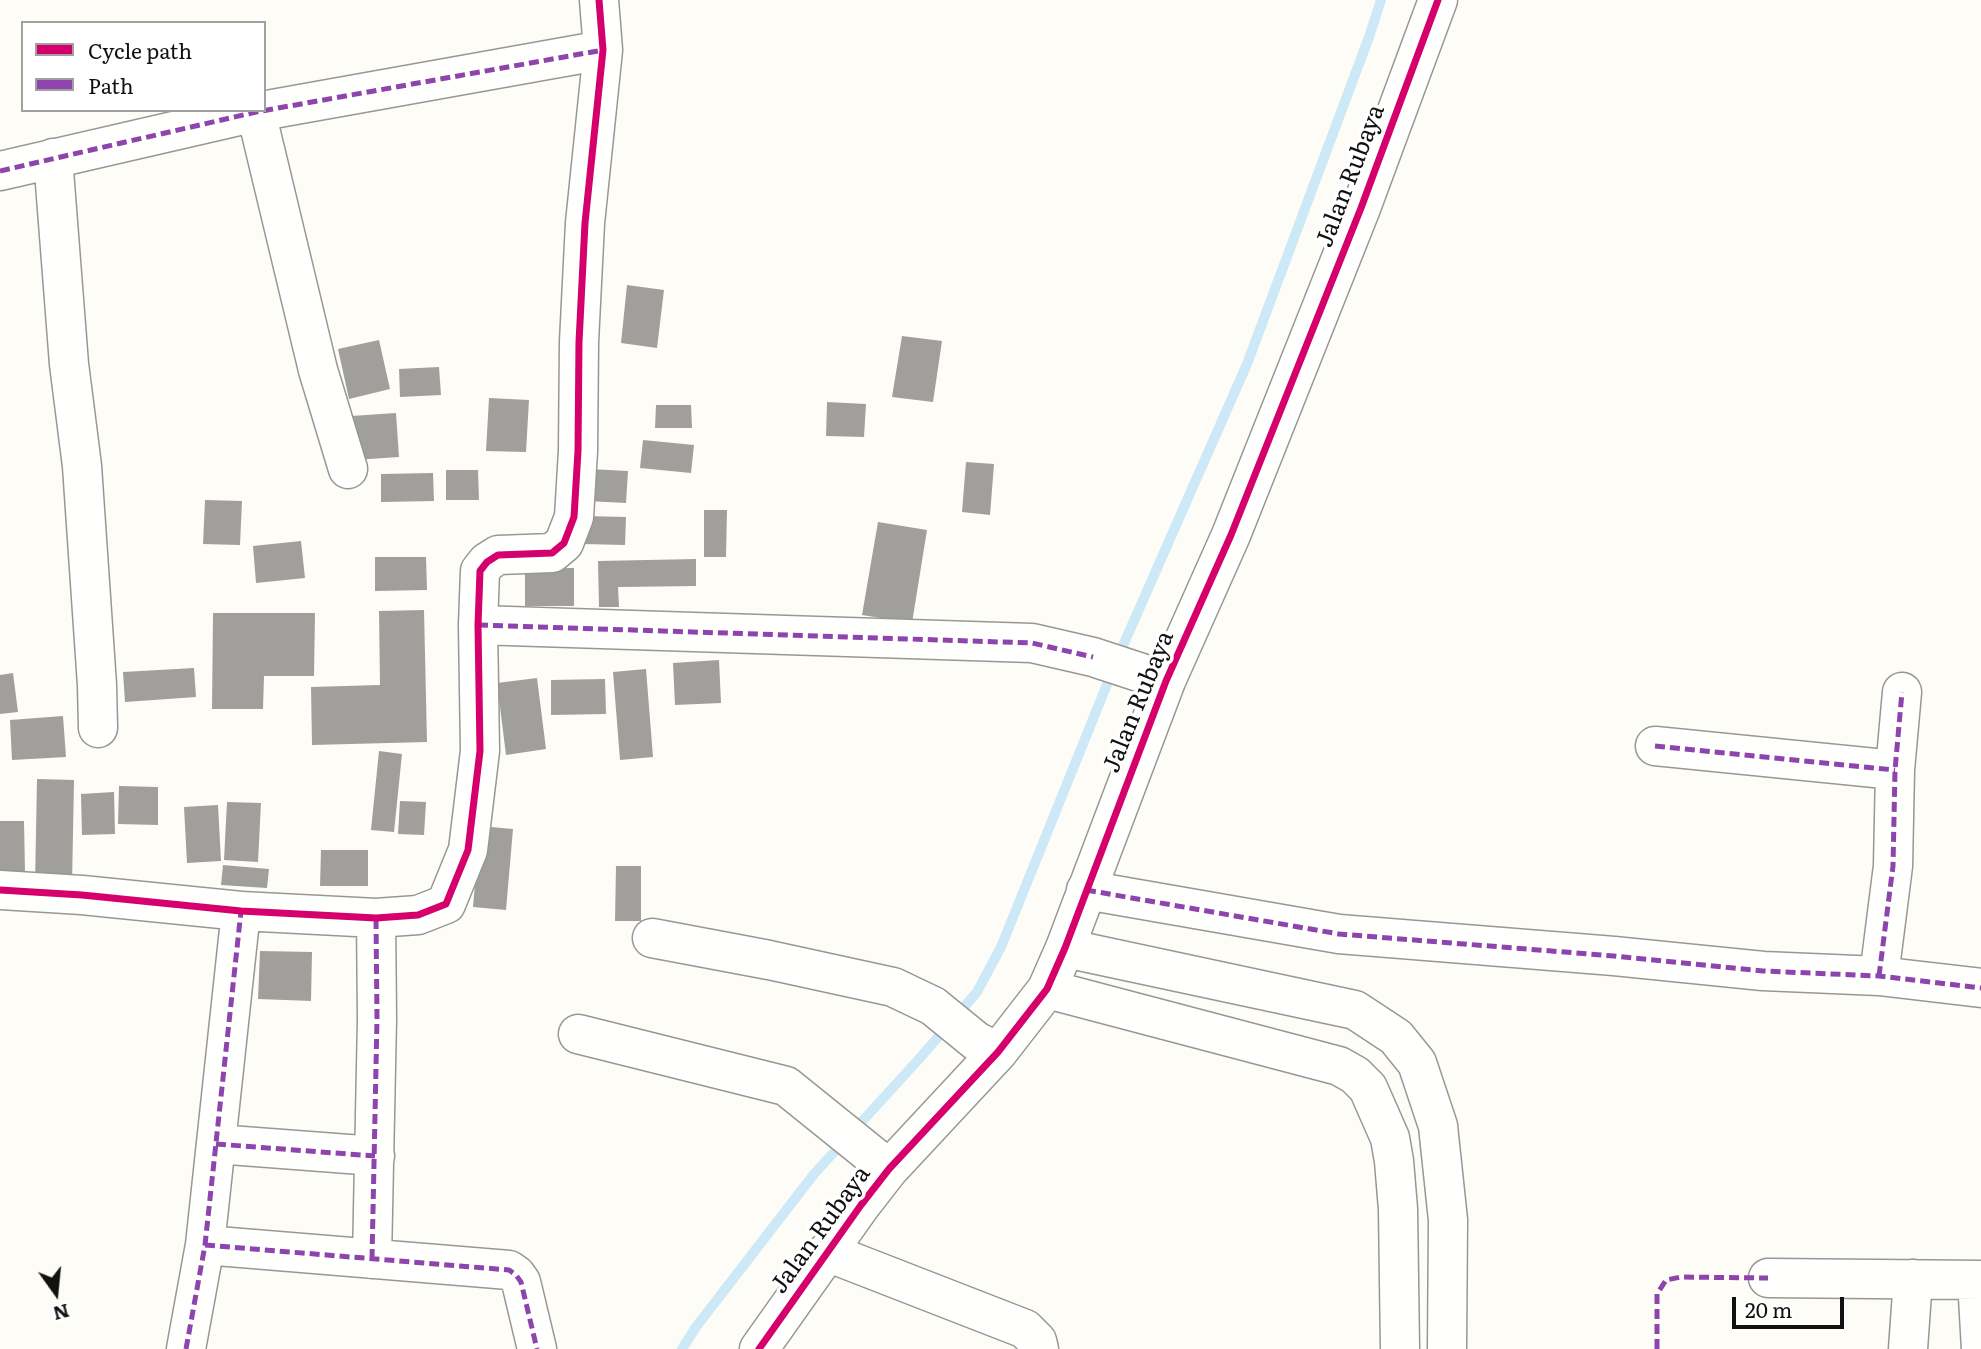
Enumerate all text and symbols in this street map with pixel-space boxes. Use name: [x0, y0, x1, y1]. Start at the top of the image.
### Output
legend: [21, 21, 266, 112]
text: Cycle path: [88, 34, 192, 65]
text: Path: [88, 69, 134, 100]
street label: Jalan Rubaya: [1311, 101, 1391, 251]
street label: Jalan Rubaya: [1097, 627, 1181, 777]
street label: Jalan Rubaya: [765, 1161, 877, 1299]
north arrow: [21, 1258, 91, 1328]
scale bar: [1736, 1282, 1848, 1326]
text: 20 m: [1745, 1293, 1792, 1324]
text: N: [50, 1298, 73, 1329]

